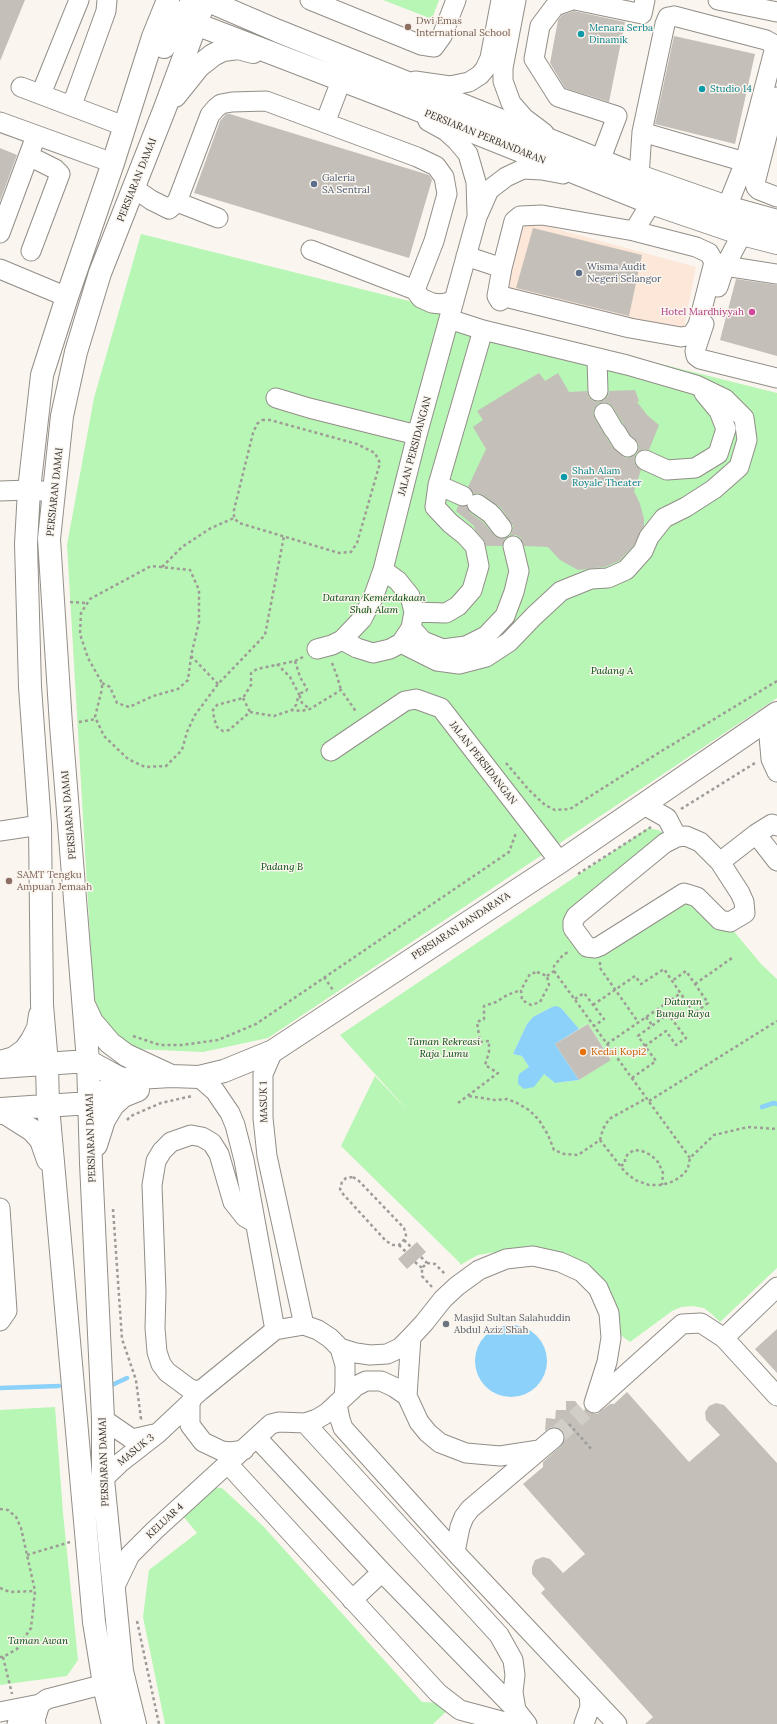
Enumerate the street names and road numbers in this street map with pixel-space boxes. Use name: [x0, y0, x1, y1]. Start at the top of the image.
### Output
street label: PERSIARAN PERBANDARAN: [423, 107, 547, 167]
street label: PERSIARAN DAMAI: [115, 136, 159, 224]
street label: JALAN PERSIDANGAN: [396, 395, 434, 497]
street label: PERSIARAN DAMAI: [44, 447, 66, 537]
street label: JALAN PERSIDANGAN: [447, 719, 519, 807]
street label: PERSIARAN DAMAI: [59, 770, 79, 860]
street label: PERSIARAN BANDARAYA: [409, 890, 513, 962]
street label: MASUK 1: [258, 1081, 270, 1123]
street label: PERSIARAN DAMAI: [83, 1093, 99, 1183]
street label: PERSIARAN DAMAI: [96, 1417, 112, 1507]
street label: MASUK 3: [115, 1432, 157, 1468]
street label: KELUAR 4: [144, 1501, 186, 1541]

